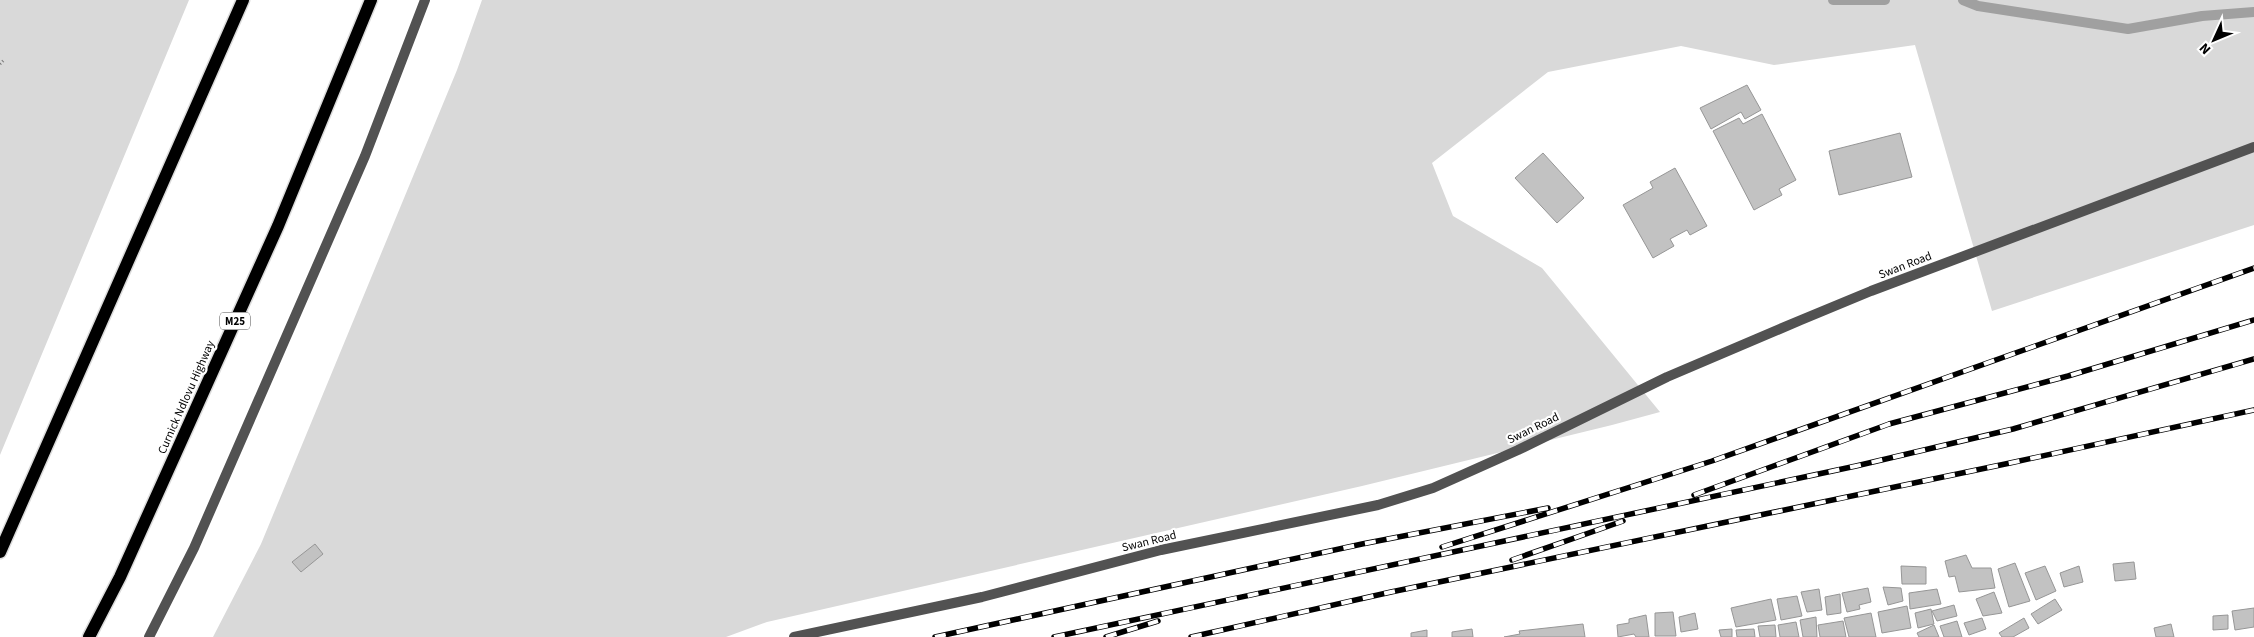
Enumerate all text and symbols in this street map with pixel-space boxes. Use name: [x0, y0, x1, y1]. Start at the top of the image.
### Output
north arrow: [2189, 15, 2239, 65]
text: N: [2195, 38, 2216, 59]
street label: Swan Road: [1876, 248, 1934, 283]
road number: M25: [220, 312, 250, 330]
street label: Curnick Ndlovu Highway: [154, 337, 219, 457]
street label: Swan Road: [1504, 409, 1562, 448]
street label: Swan Road: [1120, 527, 1178, 556]

